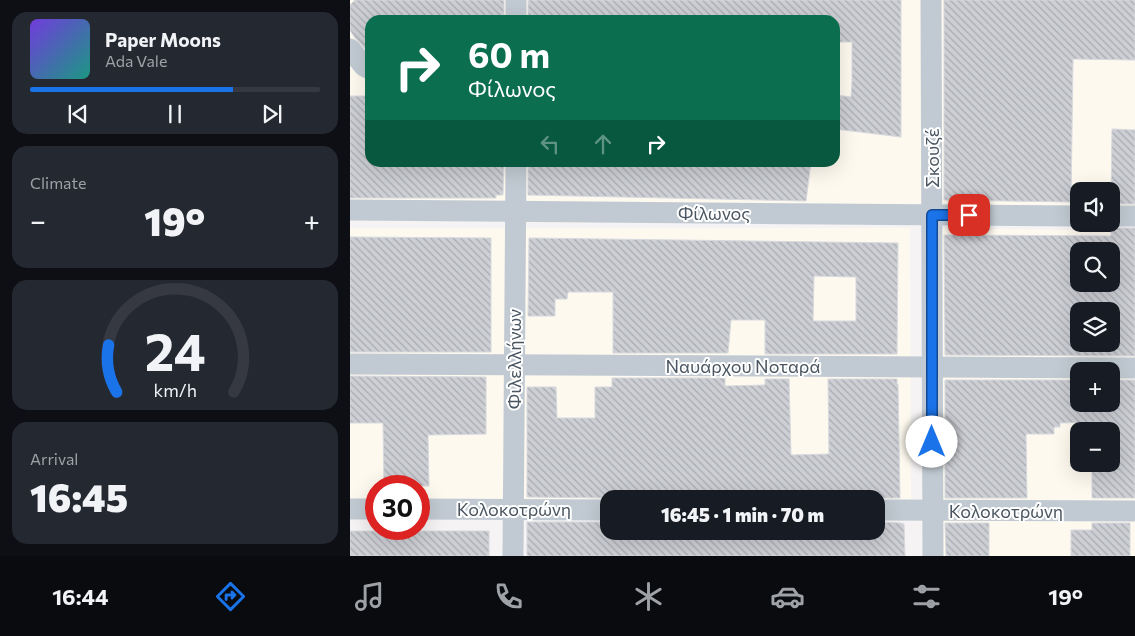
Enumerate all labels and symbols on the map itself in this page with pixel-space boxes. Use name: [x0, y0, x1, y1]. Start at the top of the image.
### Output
street label: Σκουζέ: [921, 128, 943, 188]
pin: [948, 194, 990, 236]
street label: Φίλωνος: [678, 202, 750, 224]
street label: Φιλελλήνων: [503, 309, 525, 409]
street label: Ναυάρχου Νοταρά: [666, 355, 820, 377]
position arrow: [905, 415, 957, 467]
speed limit sign: 30: [365, 475, 430, 540]
street label: Κολοκοτρώνη: [457, 498, 571, 520]
street label: Κολοκοτρώνη: [949, 500, 1063, 522]

